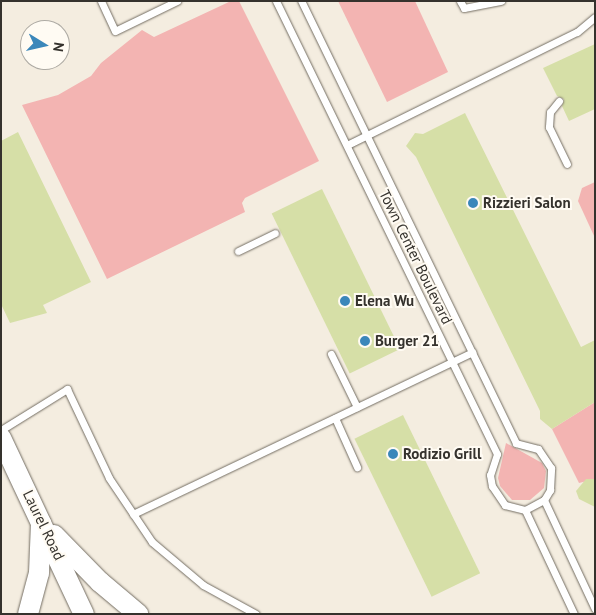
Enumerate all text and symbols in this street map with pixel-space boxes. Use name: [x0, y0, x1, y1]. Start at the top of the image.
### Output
north arrow: [20, 20, 70, 70]
text: N: [49, 41, 68, 53]
street label: Town Center Boulevard: [376, 187, 456, 327]
place label: Rizzieri Salon: [483, 194, 571, 212]
marker: Rizzieri Salon: [467, 197, 479, 209]
place label: Elena Wu: [355, 292, 415, 310]
marker: Elena Wu: [339, 295, 351, 307]
place label: Burger 21: [375, 332, 439, 350]
marker: Burger 21: [359, 335, 371, 347]
place label: Rodizio Grill: [403, 445, 481, 463]
marker: Rodizio Grill: [387, 448, 399, 460]
street label: Laurel Road: [19, 487, 69, 563]

